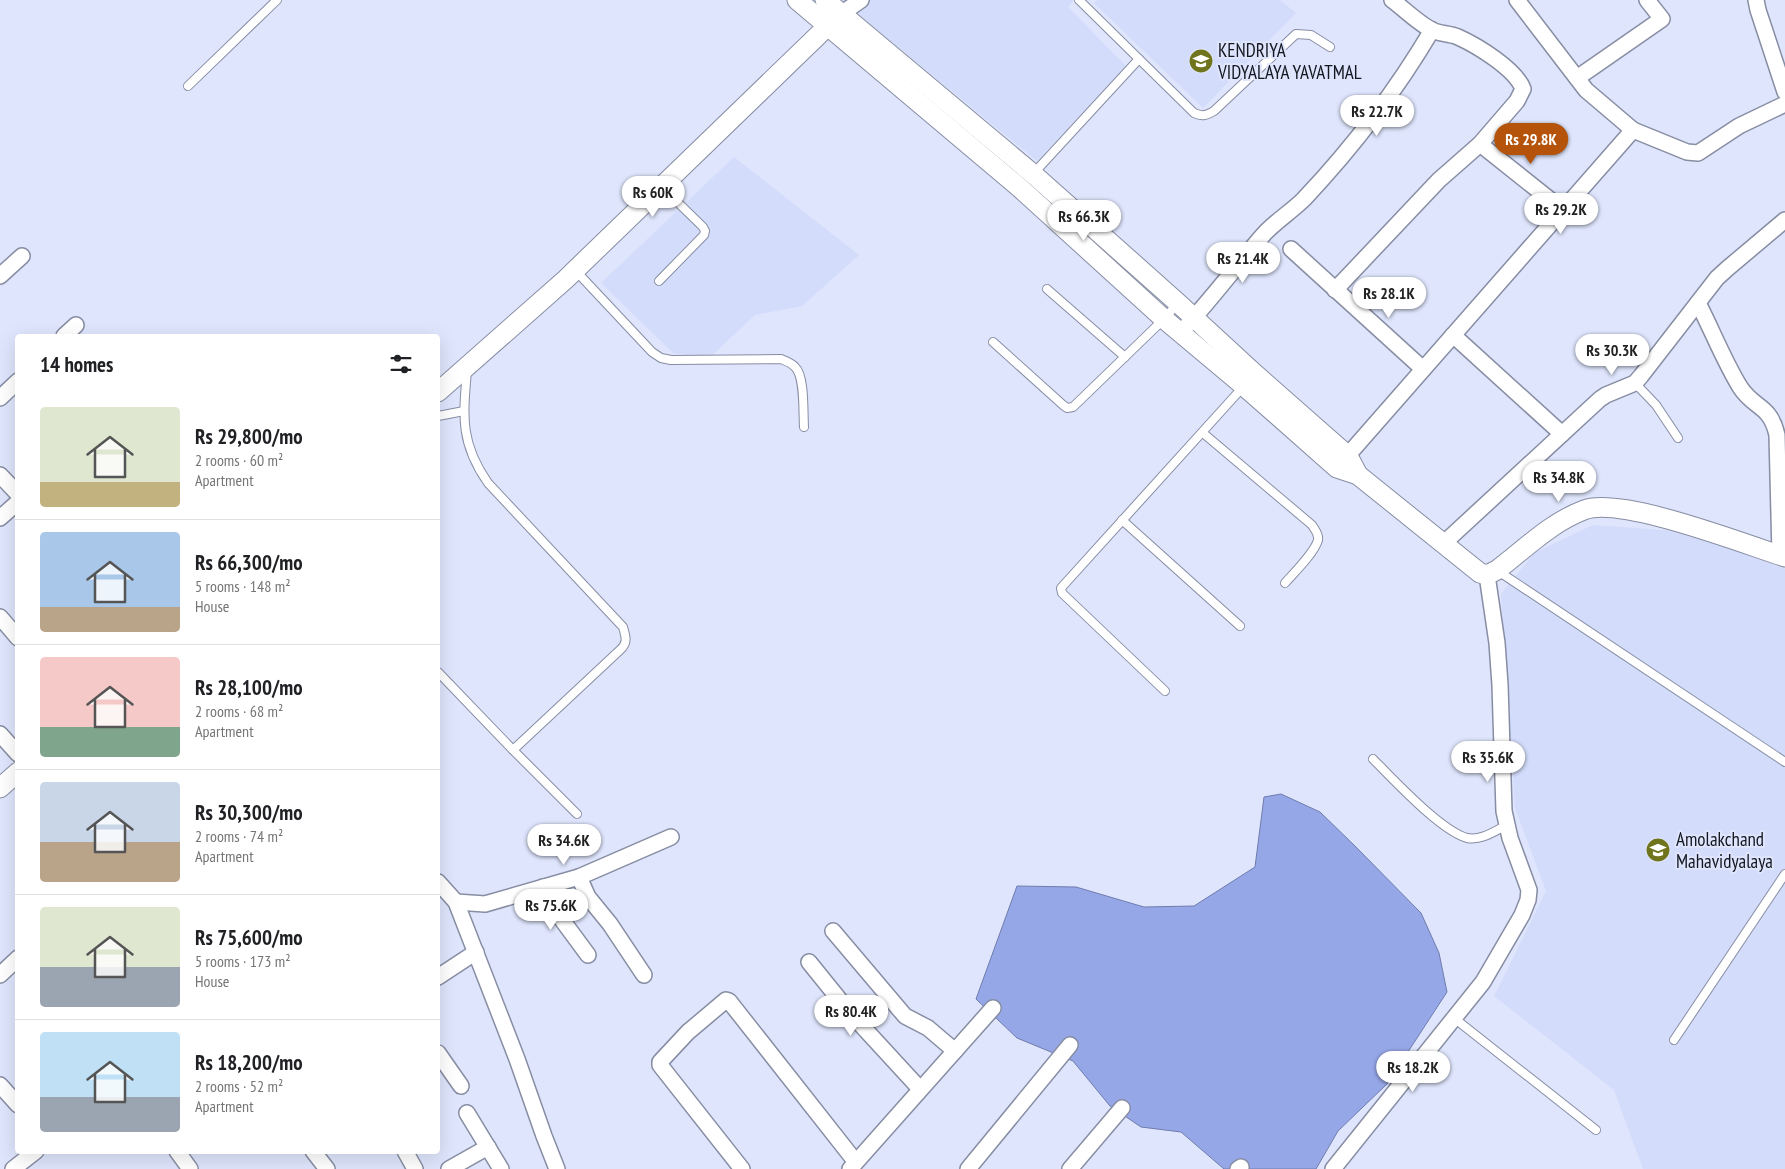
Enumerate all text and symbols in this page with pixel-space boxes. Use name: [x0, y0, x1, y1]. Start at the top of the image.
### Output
place label: KENDRIYA VIDYALAYA YAVATMAL: [1217, 38, 1362, 84]
school or university icon: KENDRIYA VIDYALAYA YAVATMAL: [1188, 48, 1214, 74]
pin: Rs 22.7K: [1325, 94, 1429, 137]
text: Rs 22.7K: [1351, 101, 1403, 121]
pin: Rs 29.8K: [1479, 122, 1583, 165]
text: Rs 29.8K: [1505, 129, 1557, 149]
pin: Rs 60K: [612, 176, 694, 218]
text: Rs 60K: [633, 182, 673, 202]
pin: Rs 29.2K: [1509, 192, 1613, 235]
text: Rs 29.2K: [1535, 199, 1587, 219]
pin: Rs 66.3K: [1032, 200, 1136, 242]
text: Rs 66.3K: [1058, 206, 1110, 226]
pin: Rs 21.4K: [1191, 242, 1295, 284]
text: Rs 21.4K: [1217, 248, 1269, 268]
pin: Rs 28.1K: [1337, 276, 1441, 319]
text: Rs 28.1K: [1363, 283, 1415, 303]
pin: Rs 30.3K: [1560, 334, 1664, 376]
text: Rs 30.3K: [1586, 340, 1638, 360]
icon: filters: [387, 350, 415, 378]
text: 14 homes: [40, 351, 113, 378]
text: Rs 29,800/mo: [195, 423, 303, 450]
icon: home: [80, 427, 140, 487]
text: 2 rooms · 60 m²: [195, 450, 283, 470]
pin: Rs 34.8K: [1507, 460, 1611, 503]
text: Rs 34.8K: [1533, 467, 1585, 487]
text: Apartment: [195, 470, 254, 490]
text: Rs 66,300/mo: [195, 549, 303, 576]
icon: home: [80, 552, 140, 612]
text: 5 rooms · 148 m²: [195, 576, 291, 596]
text: House: [195, 596, 229, 616]
text: Rs 28,100/mo: [195, 674, 303, 701]
icon: home: [80, 677, 140, 737]
text: 2 rooms · 68 m²: [195, 701, 283, 721]
text: Apartment: [195, 721, 254, 741]
pin: Rs 35.6K: [1436, 740, 1540, 783]
text: Rs 35.6K: [1462, 747, 1514, 767]
text: Rs 30,300/mo: [195, 799, 303, 826]
icon: home: [80, 802, 140, 862]
pin: Rs 34.6K: [512, 824, 616, 866]
text: 2 rooms · 74 m²: [195, 826, 283, 846]
place label: Amolakchand Mahavidyalaya: [1676, 827, 1773, 873]
text: Rs 34.6K: [538, 830, 590, 850]
school or university icon: Amolakchand Mahavidyalaya: [1645, 837, 1671, 863]
text: Apartment: [195, 846, 254, 866]
pin: Rs 75.6K: [499, 888, 603, 931]
text: Rs 75.6K: [525, 895, 577, 915]
text: Rs 75,600/mo: [195, 924, 303, 951]
icon: home: [80, 927, 140, 987]
text: 5 rooms · 173 m²: [195, 951, 291, 971]
text: House: [195, 971, 229, 991]
pin: Rs 80.4K: [799, 994, 903, 1037]
text: Rs 80.4K: [825, 1001, 877, 1021]
text: Rs 18,200/mo: [195, 1049, 303, 1076]
pin: Rs 18.2K: [1361, 1050, 1465, 1093]
icon: home: [80, 1052, 140, 1112]
text: Rs 18.2K: [1387, 1057, 1439, 1077]
text: 2 rooms · 52 m²: [195, 1076, 283, 1096]
text: Apartment: [195, 1096, 254, 1116]

